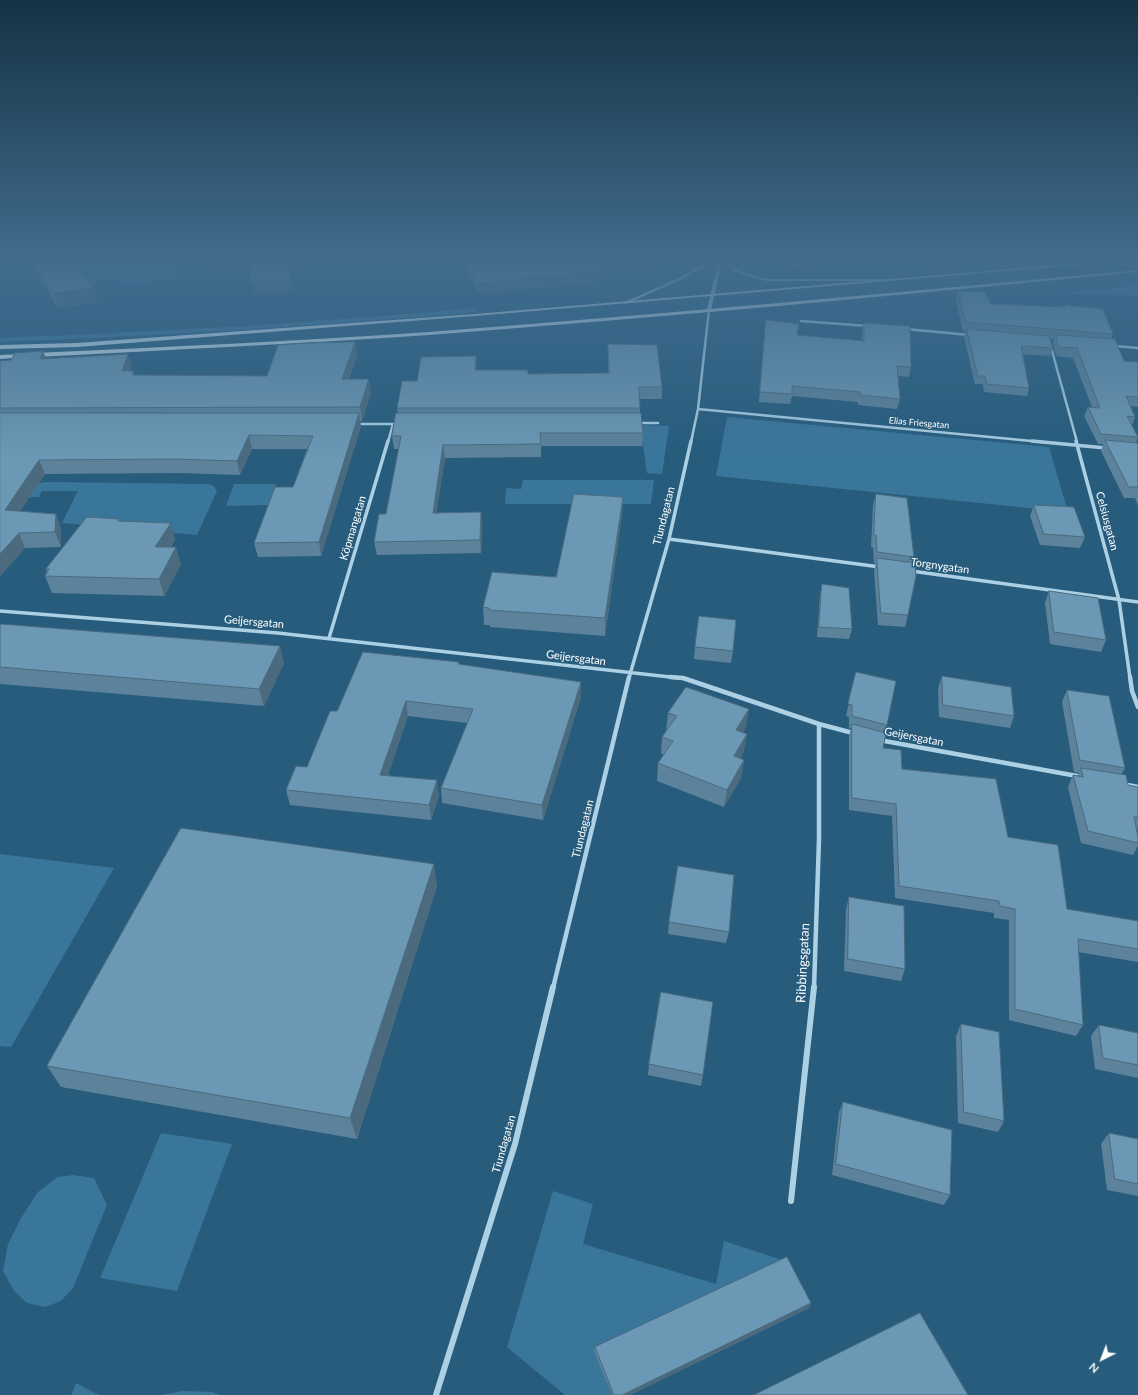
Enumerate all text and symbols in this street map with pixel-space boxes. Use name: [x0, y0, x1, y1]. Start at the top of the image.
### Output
street label: Elias Friesgatan: [888, 415, 950, 431]
street label: Tiundagatan: [650, 485, 678, 547]
street label: Celsiusgatan: [1093, 490, 1121, 552]
street label: Köpmangatan: [337, 494, 369, 562]
street label: Torgnygatan: [910, 555, 970, 577]
street label: Geijersgatan: [223, 613, 285, 631]
street label: Geijersgatan: [545, 648, 607, 668]
street label: Geijersgatan: [883, 725, 945, 749]
street label: Tiundagatan: [569, 798, 597, 860]
street label: Ribbingsgatan: [793, 923, 813, 1003]
street label: Tiundagatan: [489, 1114, 519, 1174]
north arrow: [1082, 1339, 1122, 1379]
text: N: [1086, 1361, 1101, 1376]

